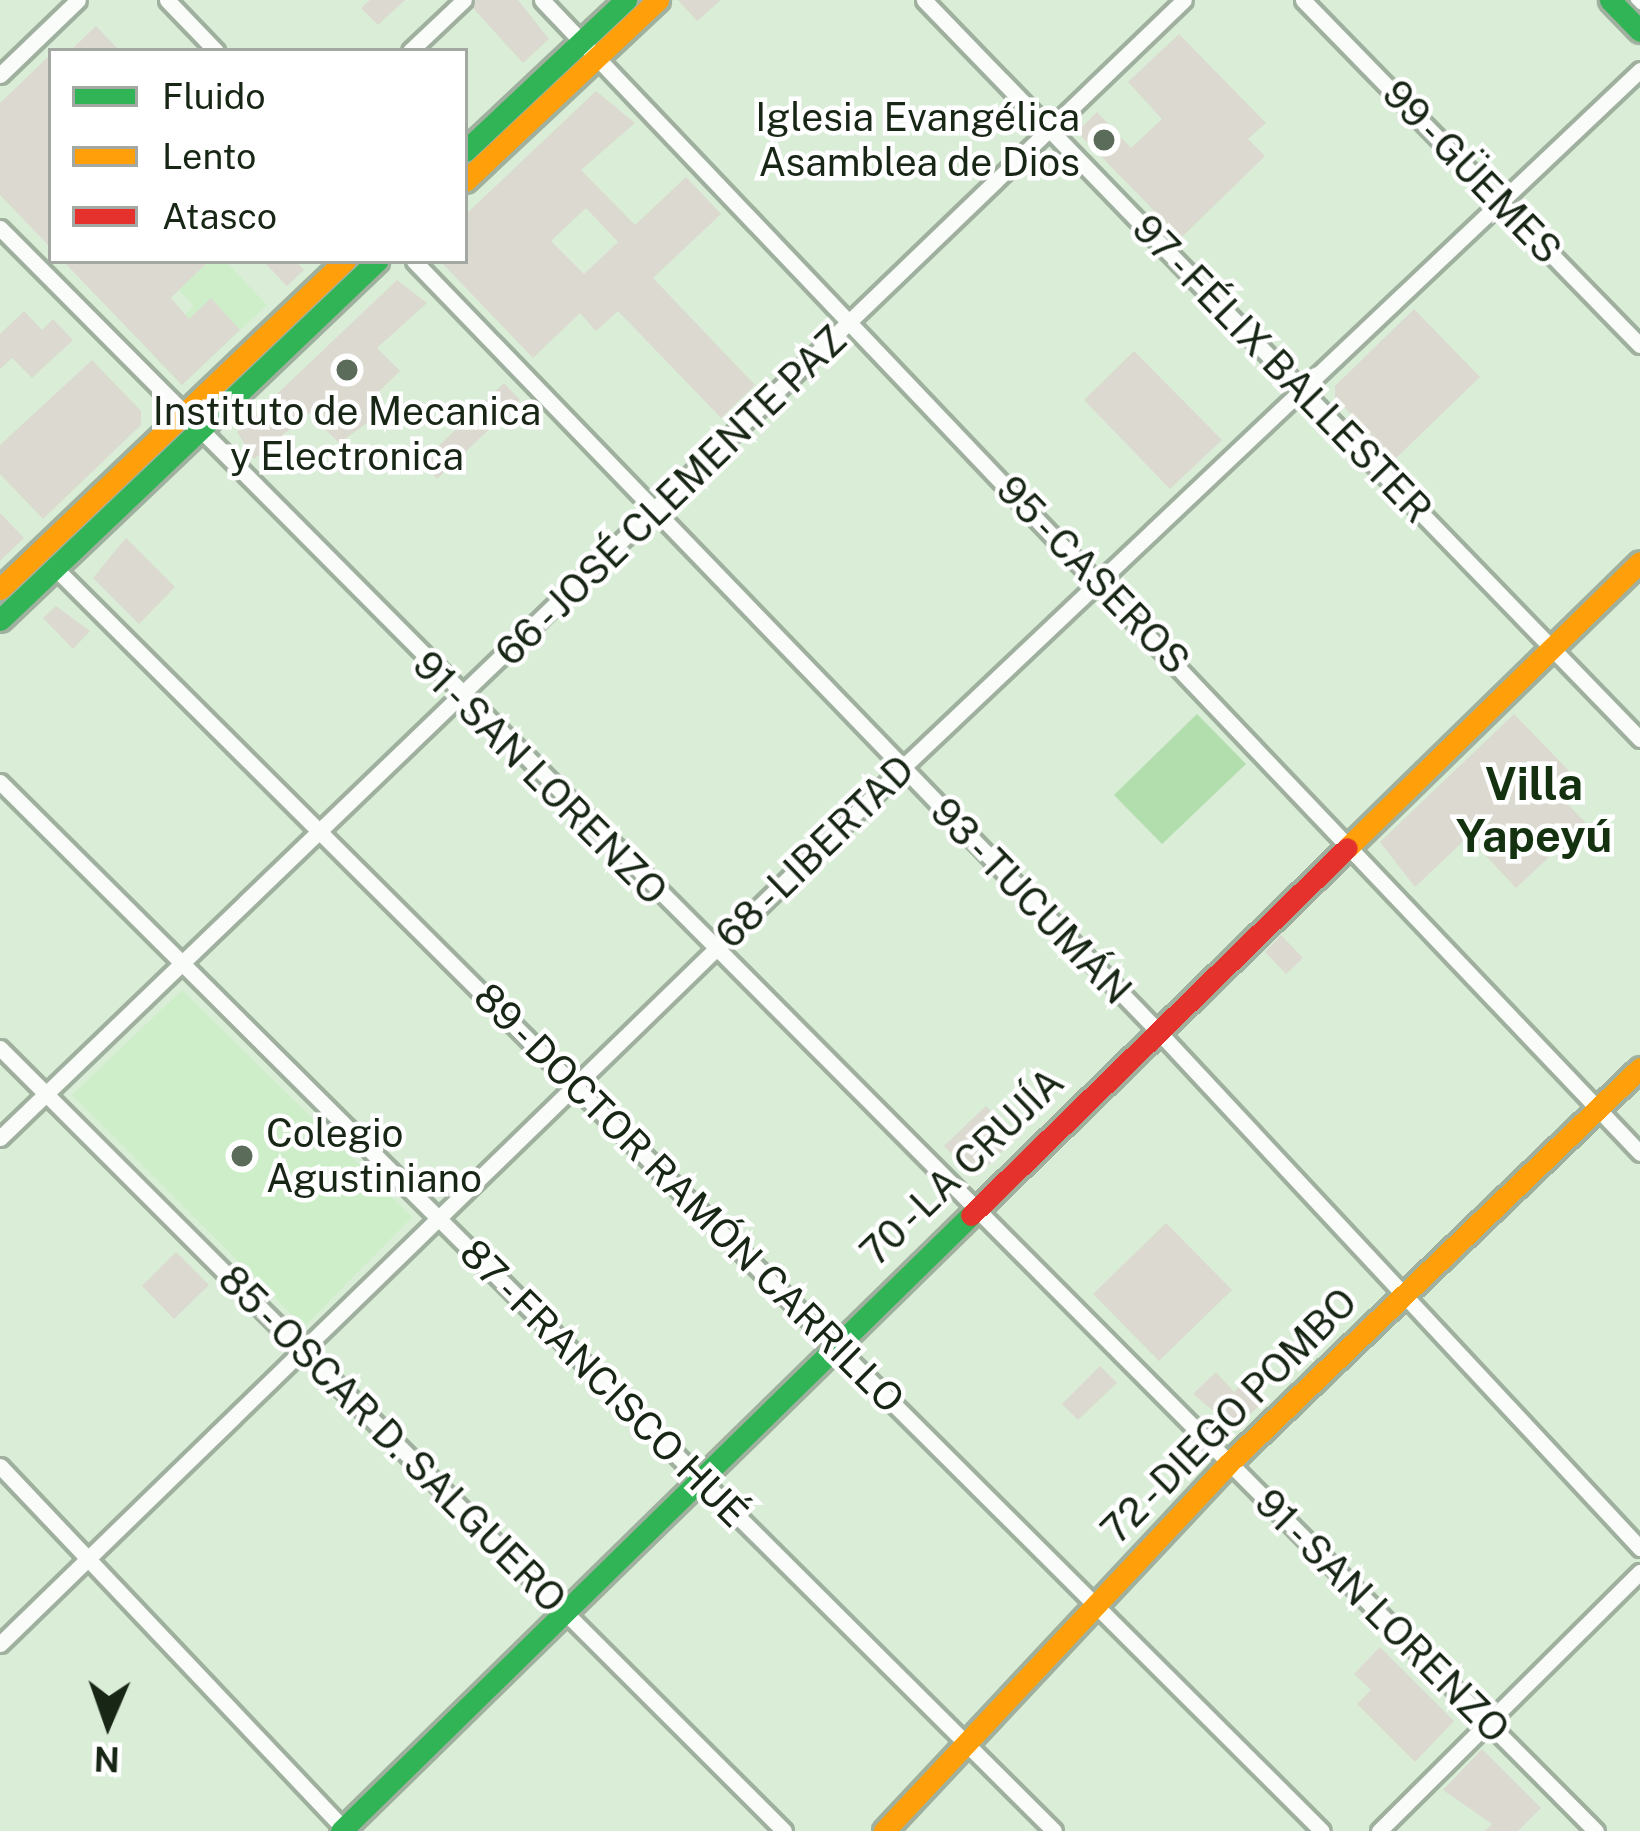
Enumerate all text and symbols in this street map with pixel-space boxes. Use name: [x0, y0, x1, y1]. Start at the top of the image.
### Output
legend: [48, 48, 468, 264]
street label: 99 - GÜEMES: [1369, 67, 1575, 277]
text: Fluido: [162, 75, 266, 117]
place label: Iglesia Evangélica Asamblea de Dios: [755, 95, 1080, 186]
marker: Iglesia Evangélica Asamblea de Dios: [1091, 127, 1117, 153]
text: Lento: [162, 135, 256, 177]
text: Atasco: [162, 195, 277, 237]
street label: 97 - FÉLIX BALLESTER: [1119, 201, 1445, 537]
street label: 66 - JOSÉ CLEMENTE PAZ: [482, 313, 860, 679]
marker: Instituto de Mecanica y Electronica: [334, 357, 360, 383]
place label: Instituto de Mecanica y Electronica: [152, 389, 542, 480]
street label: 95 - CASEROS: [983, 463, 1203, 687]
street label: 91 - SAN LORENZO: [400, 638, 680, 918]
street label: 68 - LIBERTAD: [702, 742, 928, 962]
district label: Villa Yapeyú: [1456, 757, 1612, 863]
street label: 93 - TUCUMÁN: [917, 785, 1145, 1017]
street label: 89 - DOCTOR RAMÓN CARRILLO: [461, 970, 917, 1426]
street label: 70 - LA CRUJÍA: [847, 1055, 1077, 1279]
place label: Colegio Agustiniano: [266, 1111, 482, 1202]
marker: Colegio Agustiniano: [229, 1143, 255, 1169]
street label: 87 - FRANCISCO HUÉ: [447, 1226, 761, 1540]
street label: 85 - OSCAR D. SALGUERO: [205, 1252, 579, 1626]
street label: 72 - DIEGO POMBO: [1088, 1275, 1370, 1557]
street label: 91 - SAN LORENZO: [1242, 1476, 1522, 1756]
north arrow: [48, 1663, 168, 1783]
text: N: [93, 1740, 120, 1778]

